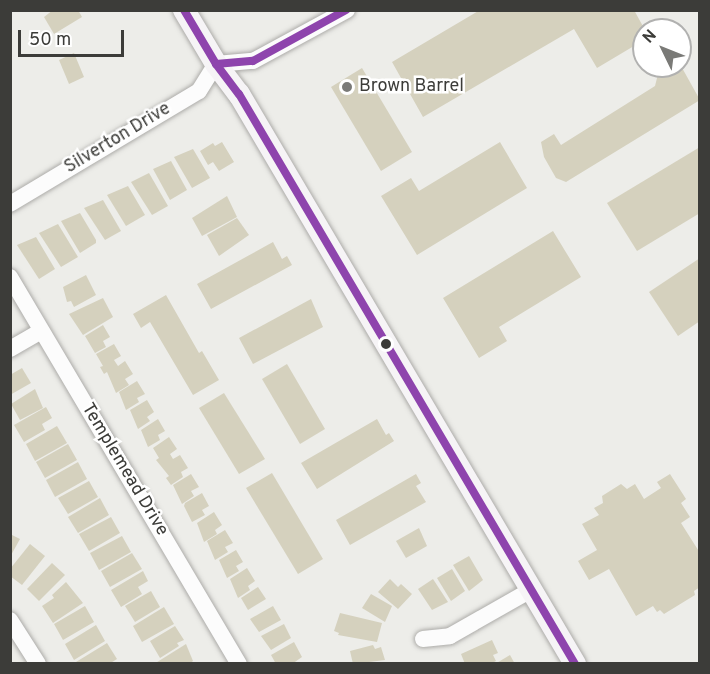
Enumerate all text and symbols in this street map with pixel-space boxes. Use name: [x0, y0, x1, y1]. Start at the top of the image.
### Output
scale bar: [21, 18, 128, 56]
north arrow: [632, 18, 692, 78]
text: N: [639, 26, 662, 48]
text: 50 m: [29, 29, 71, 52]
place label: Brown Barrel: [359, 76, 464, 98]
marker: Brown Barrel: [340, 80, 354, 94]
street label: Silverton Drive: [61, 99, 175, 179]
unlabelled marker: [380, 338, 392, 350]
street label: Templemead Drive: [76, 400, 172, 540]

